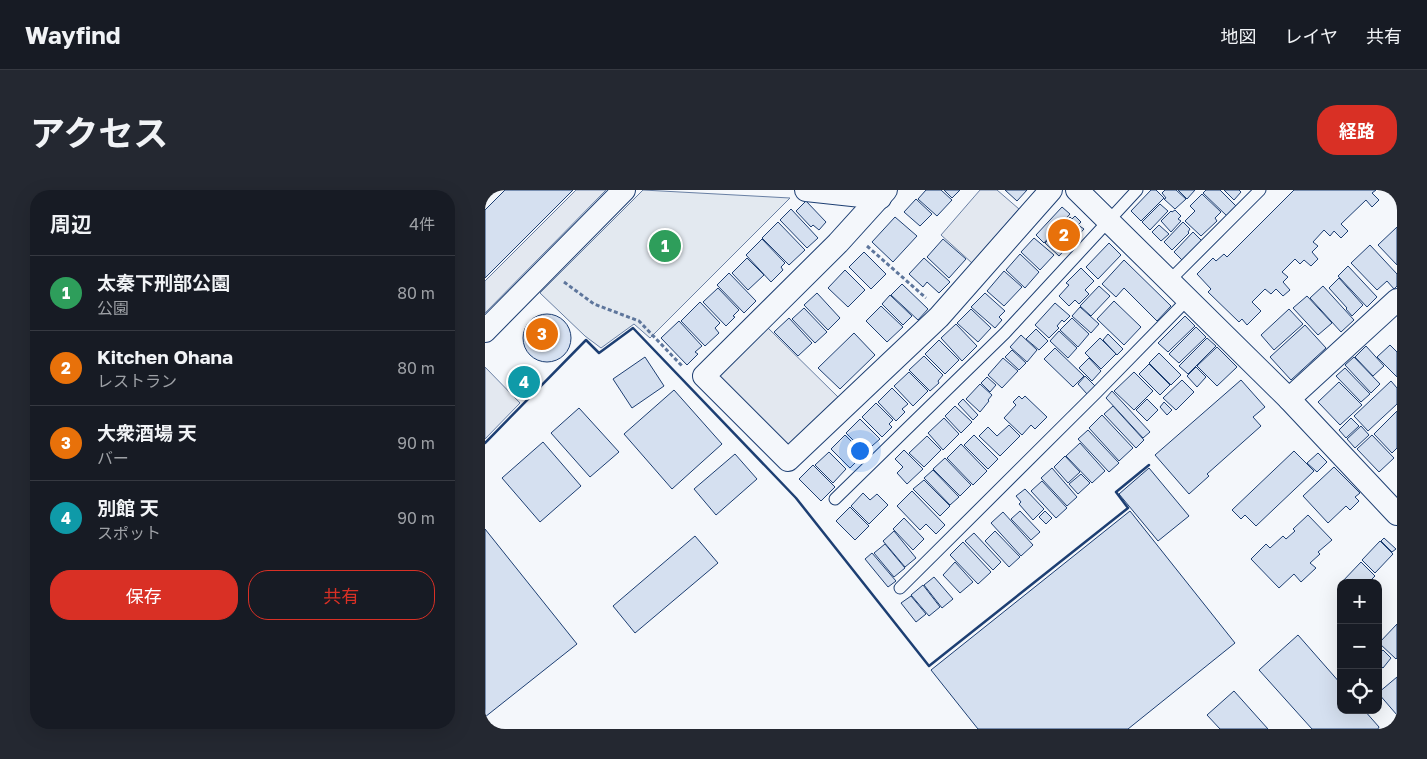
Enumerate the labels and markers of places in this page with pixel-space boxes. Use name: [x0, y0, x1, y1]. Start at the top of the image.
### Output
pin: 2: [1048, 216, 1080, 254]
pin: 1: [649, 227, 681, 265]
pin: 3: [526, 315, 558, 353]
pin: 4: [508, 363, 540, 401]

